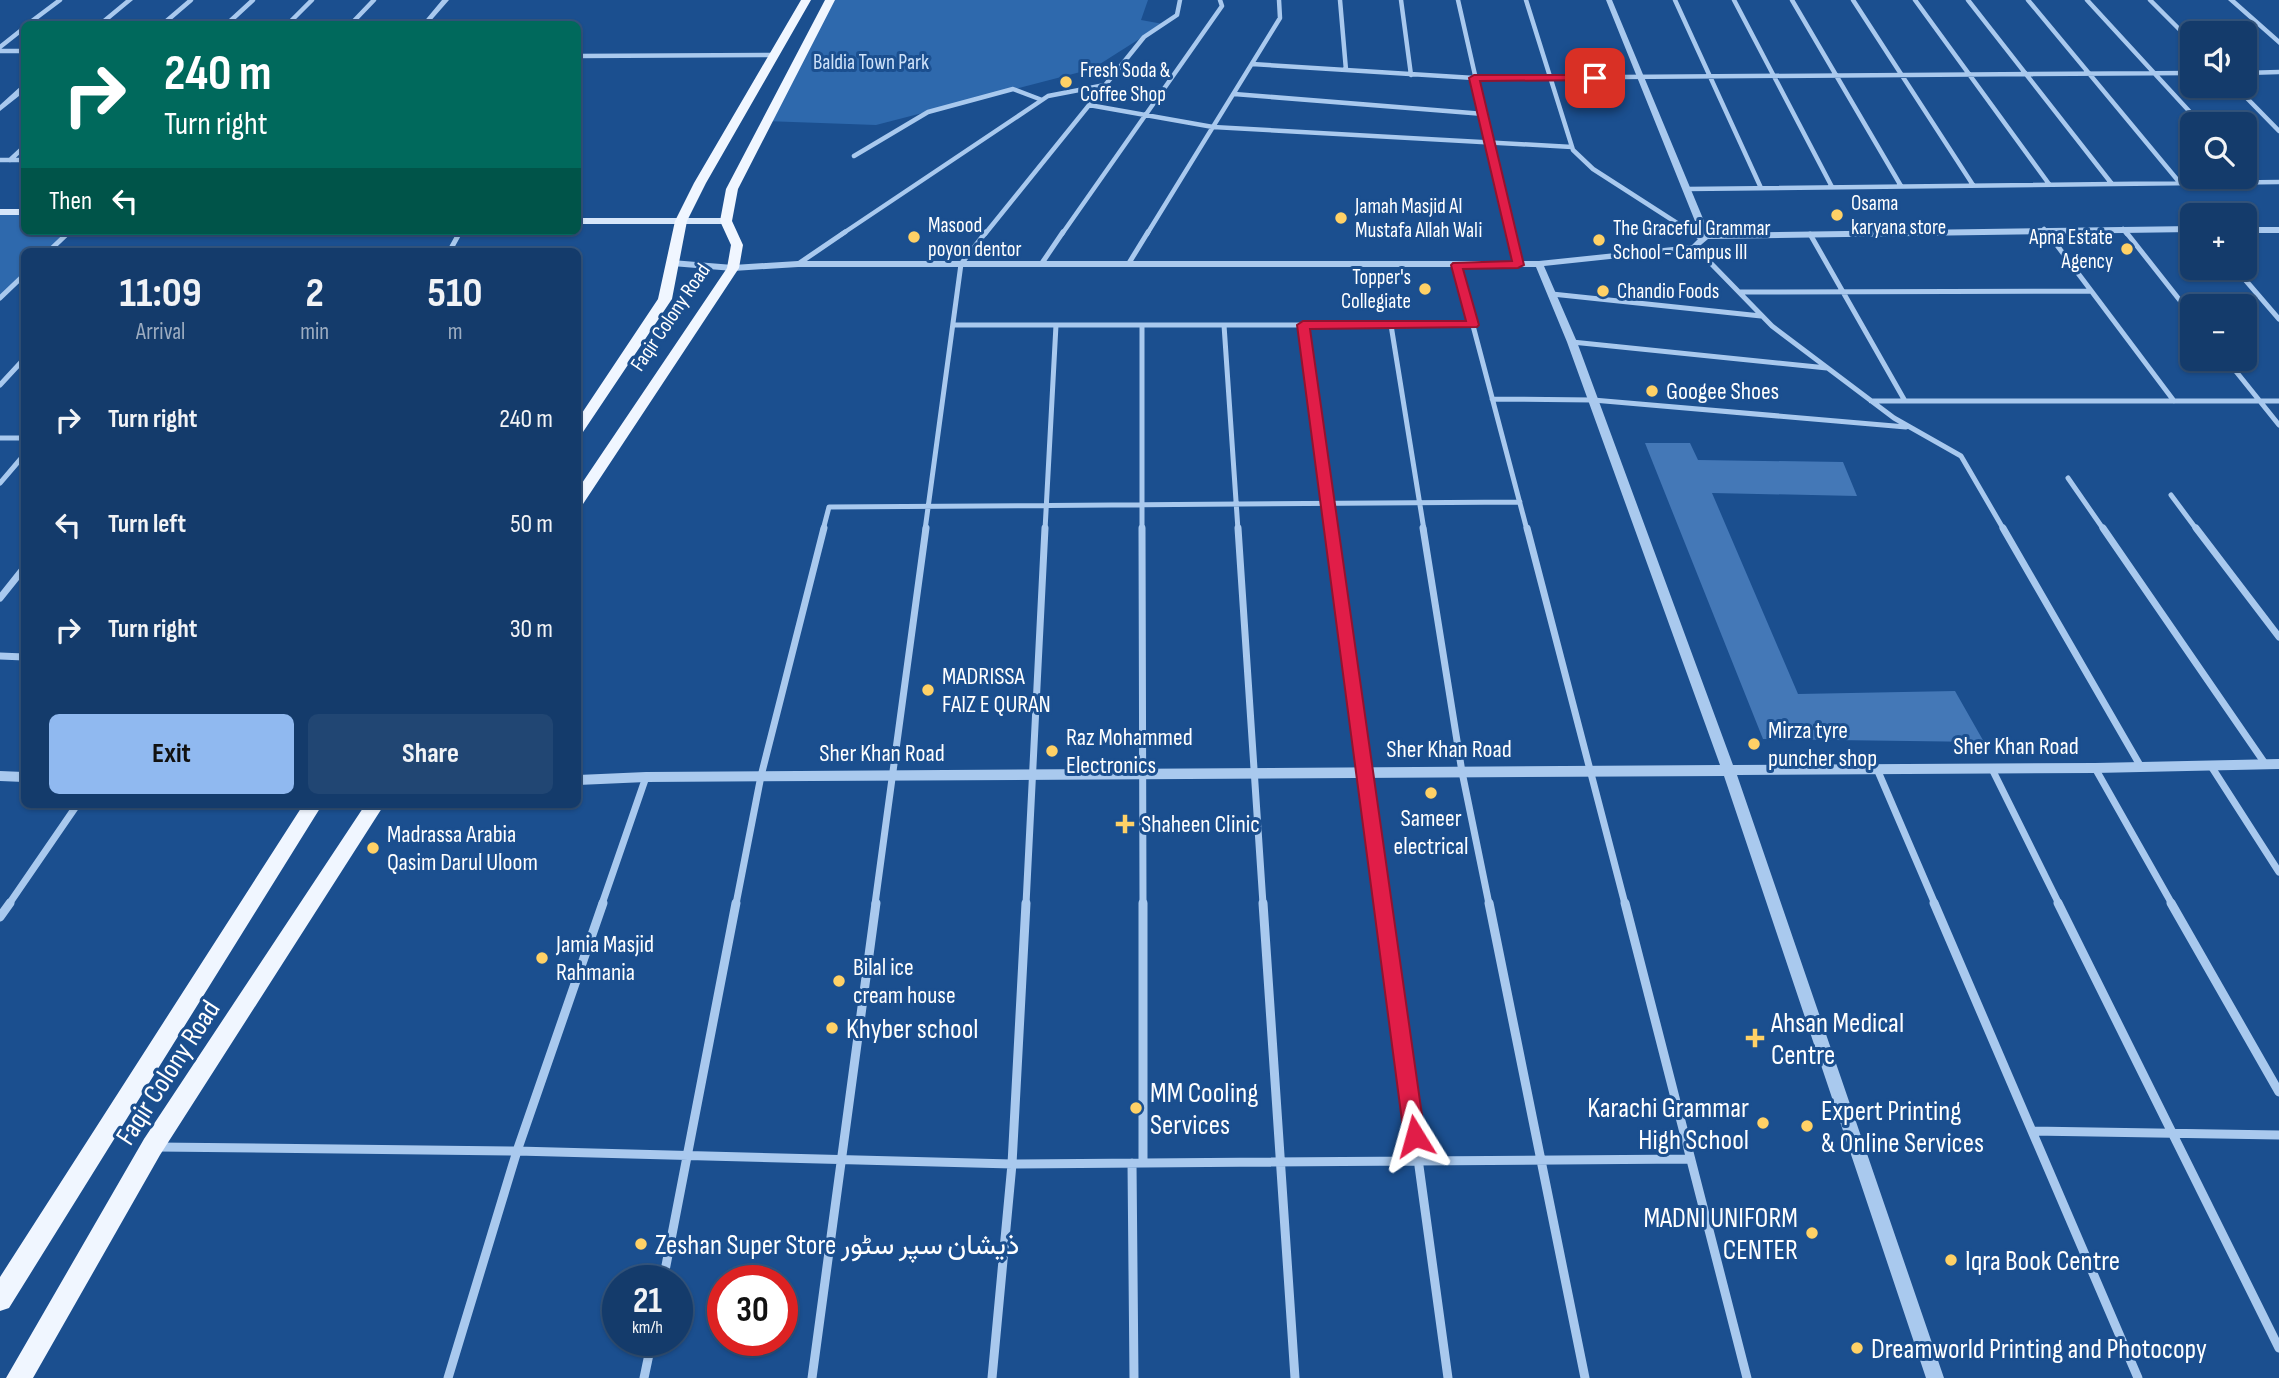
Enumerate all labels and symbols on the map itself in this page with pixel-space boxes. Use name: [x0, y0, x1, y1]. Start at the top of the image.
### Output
pin: [1565, 48, 1625, 108]
park label: Baldia Town Park: [813, 50, 929, 75]
place label: Fresh Soda & Coffee Shop: [1080, 58, 1171, 107]
marker: Fresh Soda & Coffee Shop: [1058, 74, 1074, 90]
place label: Osama karyana store: [1851, 191, 1946, 240]
place label: Jamah Masjid Al Mustafa Allah Wali: [1354, 194, 1482, 243]
marker: Osama karyana store: [1829, 207, 1845, 223]
marker: Jamah Masjid Al Mustafa Allah Wali: [1333, 210, 1349, 226]
place label: Masood poyon dentor: [928, 213, 1022, 262]
place label: The Graceful Grammar School - Campus III: [1613, 216, 1771, 265]
place label: Apna Estate Agency: [2028, 225, 2113, 274]
marker: Masood poyon dentor: [906, 229, 922, 245]
marker: The Graceful Grammar School - Campus III: [1591, 232, 1607, 248]
marker: Apna Estate Agency: [2119, 241, 2135, 257]
street label: Faqir Colony Road: [625, 259, 716, 376]
place label: Topper's Collegiate: [1341, 265, 1411, 314]
place label: Chandio Foods: [1617, 279, 1719, 304]
marker: Topper's Collegiate: [1417, 281, 1433, 297]
marker: Chandio Foods: [1595, 283, 1611, 299]
place label: Googee Shoes: [1666, 377, 1779, 406]
marker: Googee Shoes: [1644, 383, 1660, 399]
place label: MADRISSA FAIZ E QURAN: [942, 662, 1051, 719]
marker: MADRISSA FAIZ E QURAN: [920, 682, 936, 698]
place label: Mirza tyre puncher shop: [1768, 716, 1877, 773]
place label: Raz Mohammed Electronics: [1066, 723, 1193, 780]
street label: Sher Khan Road: [1953, 732, 2079, 761]
street label: Sher Khan Road: [1386, 735, 1512, 764]
marker: Mirza tyre puncher shop: [1746, 736, 1762, 752]
street label: Sher Khan Road: [819, 739, 945, 768]
marker: Raz Mohammed Electronics: [1044, 743, 1060, 759]
marker: Sameer electrical: [1423, 785, 1439, 801]
place label: Sameer electrical: [1394, 804, 1468, 861]
place label: Shaheen Clinic: [1141, 810, 1260, 839]
marker: Shaheen Clinic: [1115, 814, 1135, 834]
place label: Madrassa Arabia Qasim Darul Uloom: [387, 820, 538, 877]
marker: Madrassa Arabia Qasim Darul Uloom: [365, 840, 381, 856]
place label: Jamia Masjid Rahmania: [555, 930, 654, 987]
marker: Jamia Masjid Rahmania: [534, 950, 550, 966]
place label: Bilal ice cream house: [853, 953, 956, 1010]
marker: Bilal ice cream house: [831, 973, 847, 989]
street label: Faqir Colony Road: [109, 994, 227, 1151]
place label: Ahsan Medical Centre: [1770, 1007, 1904, 1072]
place label: Khyber school: [846, 1013, 979, 1046]
marker: Khyber school: [824, 1020, 840, 1036]
marker: Ahsan Medical Centre: [1745, 1028, 1765, 1048]
place label: MM Cooling Services: [1150, 1077, 1258, 1142]
place label: Karachi Grammar High School: [1587, 1092, 1749, 1157]
place label: Expert Printing & Online Services: [1821, 1095, 1984, 1160]
position arrow: [1378, 1099, 1452, 1173]
marker: MM Cooling Services: [1128, 1100, 1144, 1116]
marker: Karachi Grammar High School: [1755, 1115, 1771, 1131]
marker: Expert Printing & Online Services: [1799, 1118, 1815, 1134]
place label: MADNI UNIFORM CENTER: [1643, 1202, 1798, 1267]
marker: MADNI UNIFORM CENTER: [1804, 1225, 1820, 1241]
place label: Zeshan Super Store ذیشان سپر سٹور: [655, 1229, 1019, 1263]
marker: Zeshan Super Store ذیشان سپر سٹور: [633, 1236, 649, 1252]
place label: Iqra Book Centre: [1965, 1245, 2120, 1278]
marker: Iqra Book Centre: [1943, 1252, 1959, 1268]
speed limit sign: 30: [707, 1265, 798, 1356]
place label: Dreamworld Printing and Photocopy: [1871, 1333, 2207, 1366]
marker: Dreamworld Printing and Photocopy: [1849, 1340, 1865, 1356]

